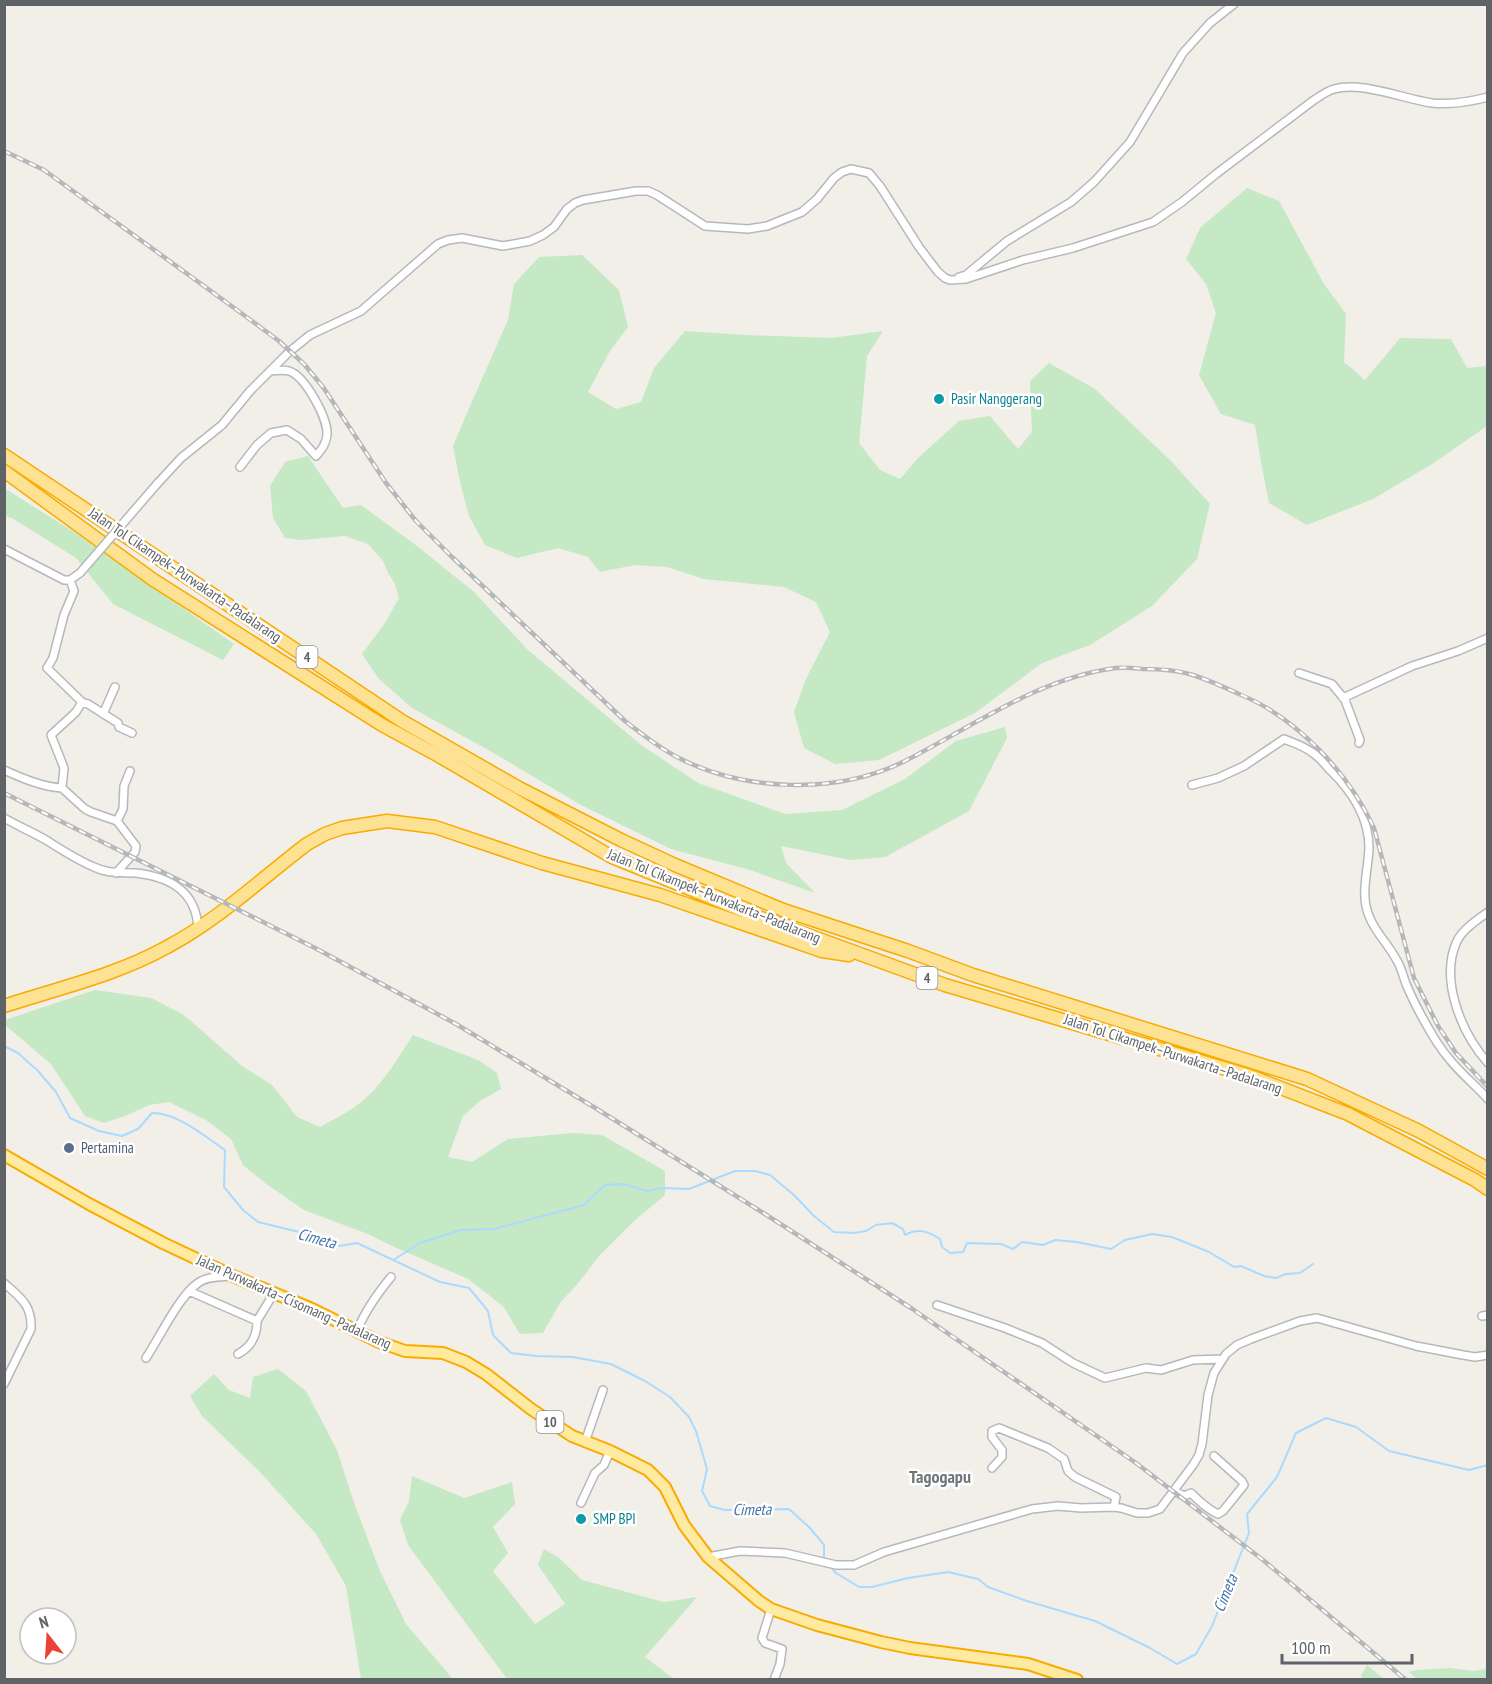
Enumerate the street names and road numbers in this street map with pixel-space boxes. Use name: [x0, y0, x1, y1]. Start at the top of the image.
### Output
street label: Jalan Tol Cikampek–Purwakarta–Padalarang: [85, 502, 285, 646]
road number: 4: [296, 646, 318, 668]
street label: Jalan Tol Cikampek–Purwakarta–Padalarang: [604, 844, 824, 947]
road number: 4: [916, 967, 938, 989]
street label: Jalan Tol Cikampek–Purwakarta–Padalarang: [1061, 1009, 1285, 1098]
street label: Jalan Purwakarta–Cisomang–Padalarang: [193, 1250, 394, 1353]
road number: 10: [536, 1411, 564, 1433]

